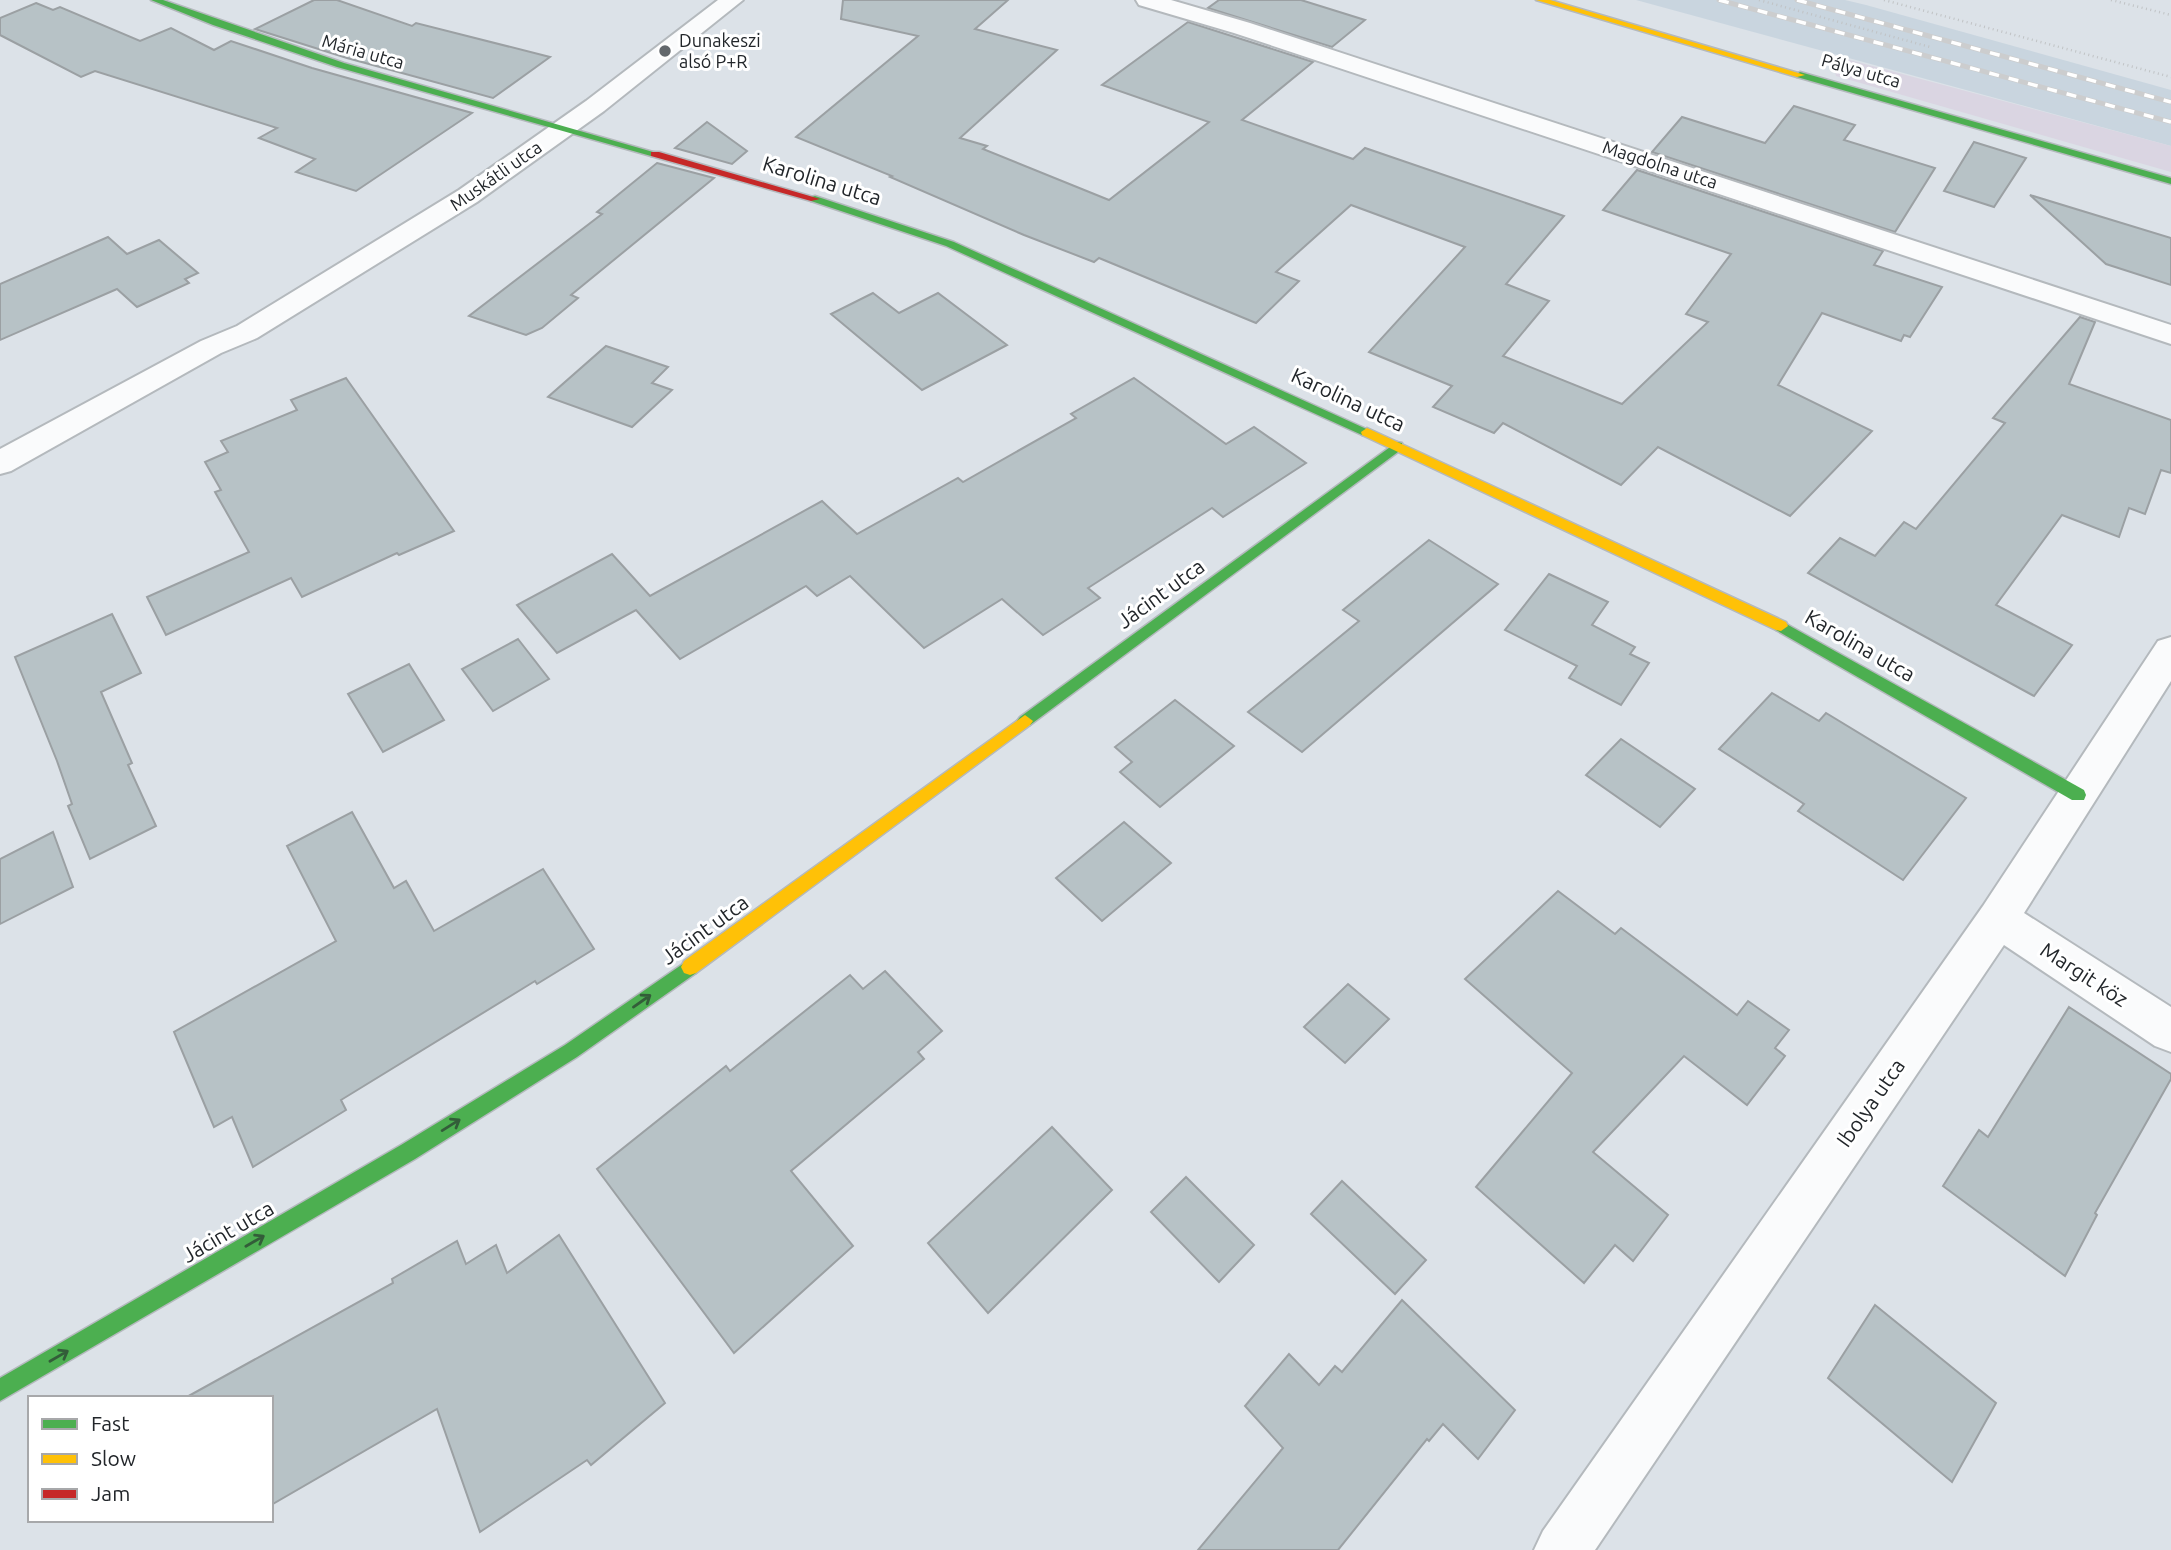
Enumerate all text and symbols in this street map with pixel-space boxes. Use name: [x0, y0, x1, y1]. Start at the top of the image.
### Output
street label: Mária utca: [320, 30, 407, 72]
place label: Dunakeszi alsó P+R: [679, 30, 761, 71]
marker: Dunakeszi alsó P+R: [657, 43, 673, 59]
street label: Pálya utca: [1819, 49, 1903, 91]
street label: Muskátli utca: [446, 136, 545, 214]
street label: Magdolna utca: [1600, 136, 1720, 192]
street label: Karolina utca: [760, 151, 884, 209]
street label: Karolina utca: [1288, 362, 1409, 436]
street label: Jácint utca: [1112, 554, 1209, 633]
street label: Karolina utca: [1801, 604, 1920, 686]
street label: Jácint utca: [656, 890, 753, 969]
street label: Margit köz: [2036, 937, 2133, 1011]
one-way arrow: [632, 994, 651, 1008]
street label: Ibolya utca: [1831, 1054, 1909, 1151]
one-way arrow: [441, 1118, 460, 1133]
street label: Jácint utca: [177, 1195, 278, 1267]
one-way arrow: [245, 1234, 265, 1248]
one-way arrow: [48, 1349, 68, 1363]
legend: [28, 1396, 273, 1522]
text: Fast: [91, 1411, 129, 1435]
text: Slow: [91, 1446, 136, 1470]
text: Jam: [91, 1481, 130, 1505]

